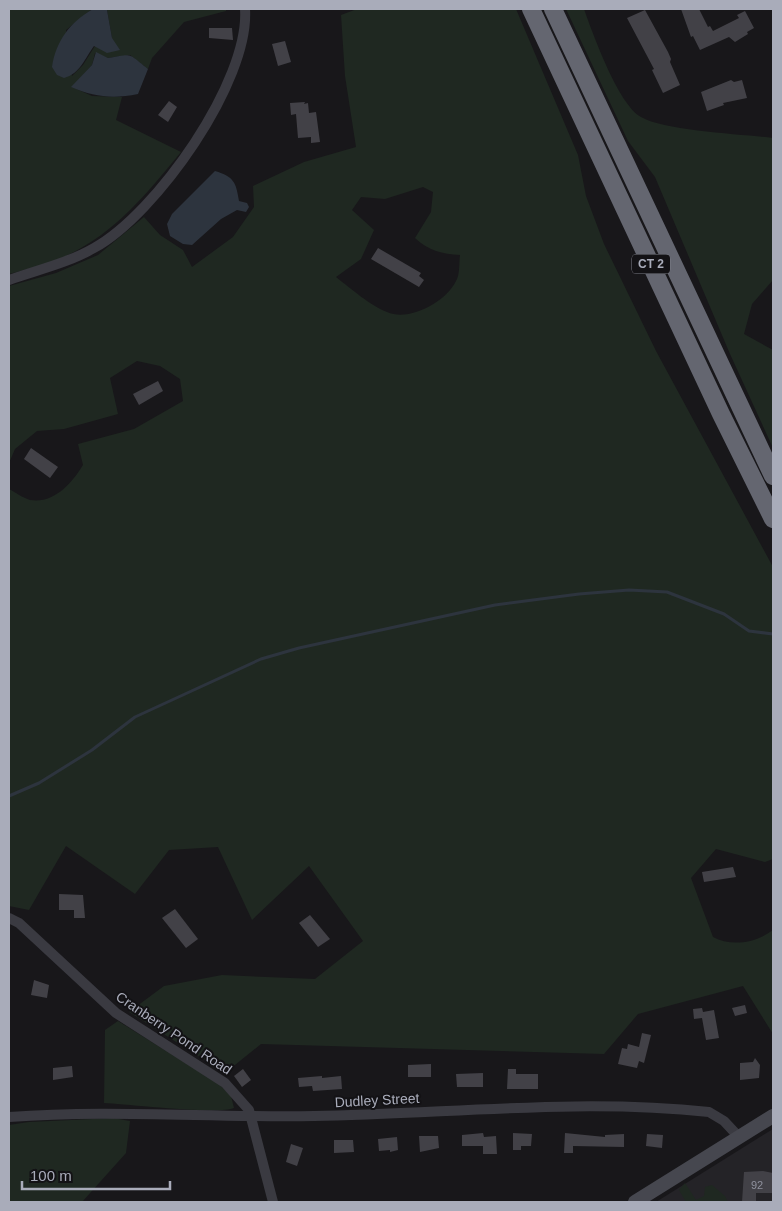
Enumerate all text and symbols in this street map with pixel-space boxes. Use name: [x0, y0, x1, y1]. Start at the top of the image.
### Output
road number: CT 2: [632, 254, 670, 274]
street label: Cranberry Pond Road: [113, 988, 235, 1078]
street label: Dudley Street: [334, 1090, 420, 1110]
scale bar: [22, 1158, 170, 1190]
text: 100 m: [30, 1167, 72, 1184]
house number: 92: [751, 1179, 763, 1191]

